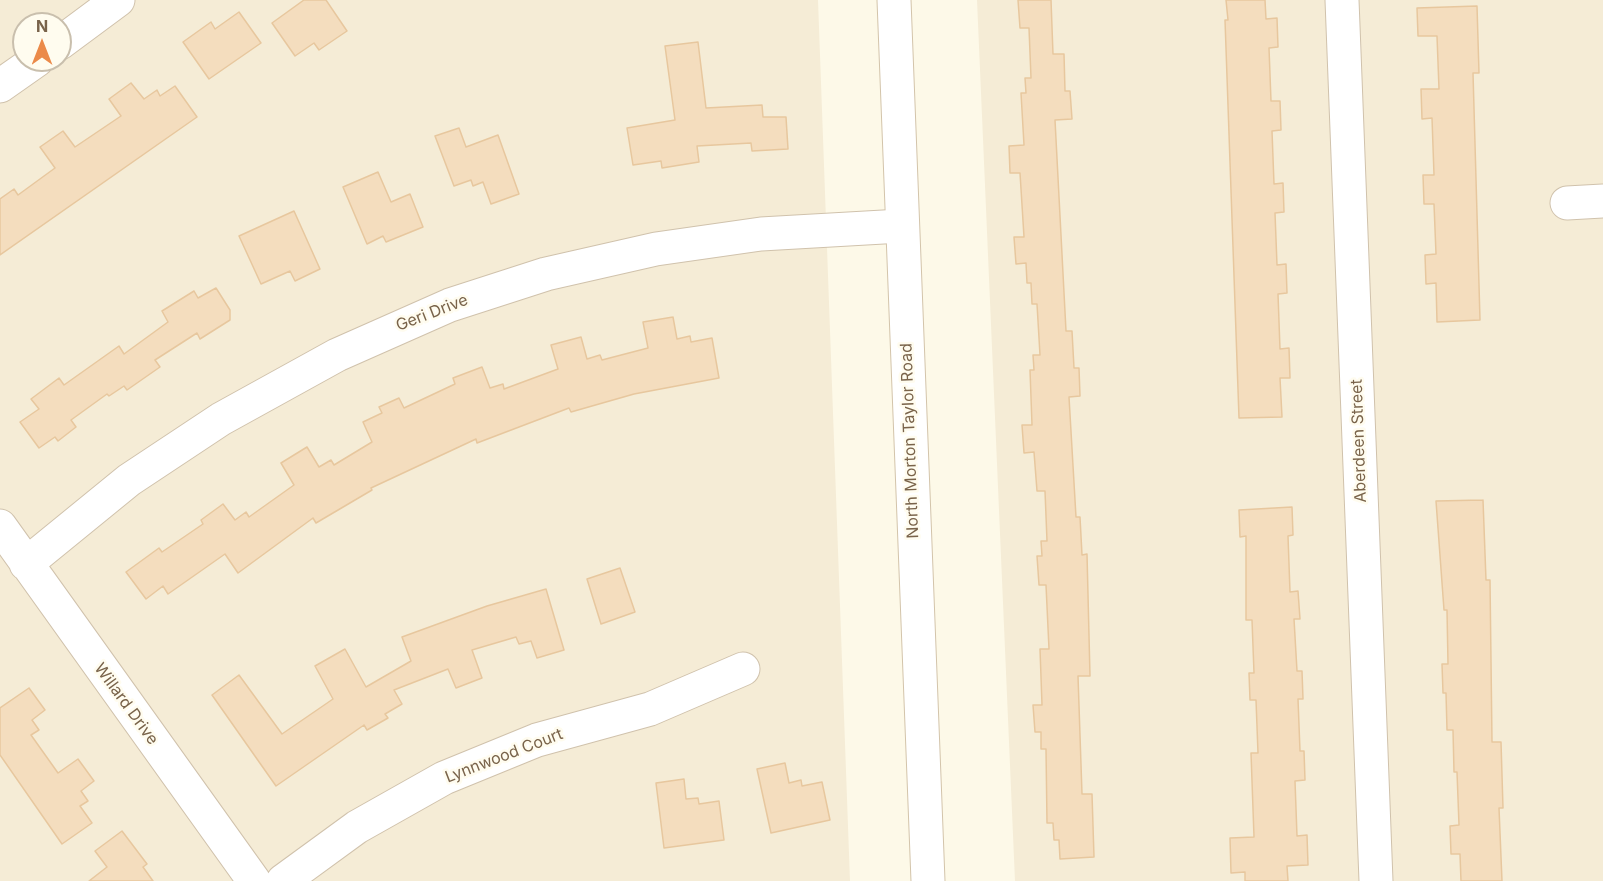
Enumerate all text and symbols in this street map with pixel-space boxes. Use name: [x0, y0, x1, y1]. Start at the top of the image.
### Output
north arrow: [12, 12, 72, 72]
text: N: [36, 16, 48, 36]
street label: Geri Drive: [393, 290, 471, 336]
street label: North Morton Taylor Road: [897, 343, 923, 539]
street label: Aberdeen Street: [1347, 379, 1371, 503]
street label: Willard Drive: [90, 659, 162, 749]
street label: Lynnwood Court: [442, 725, 566, 787]

